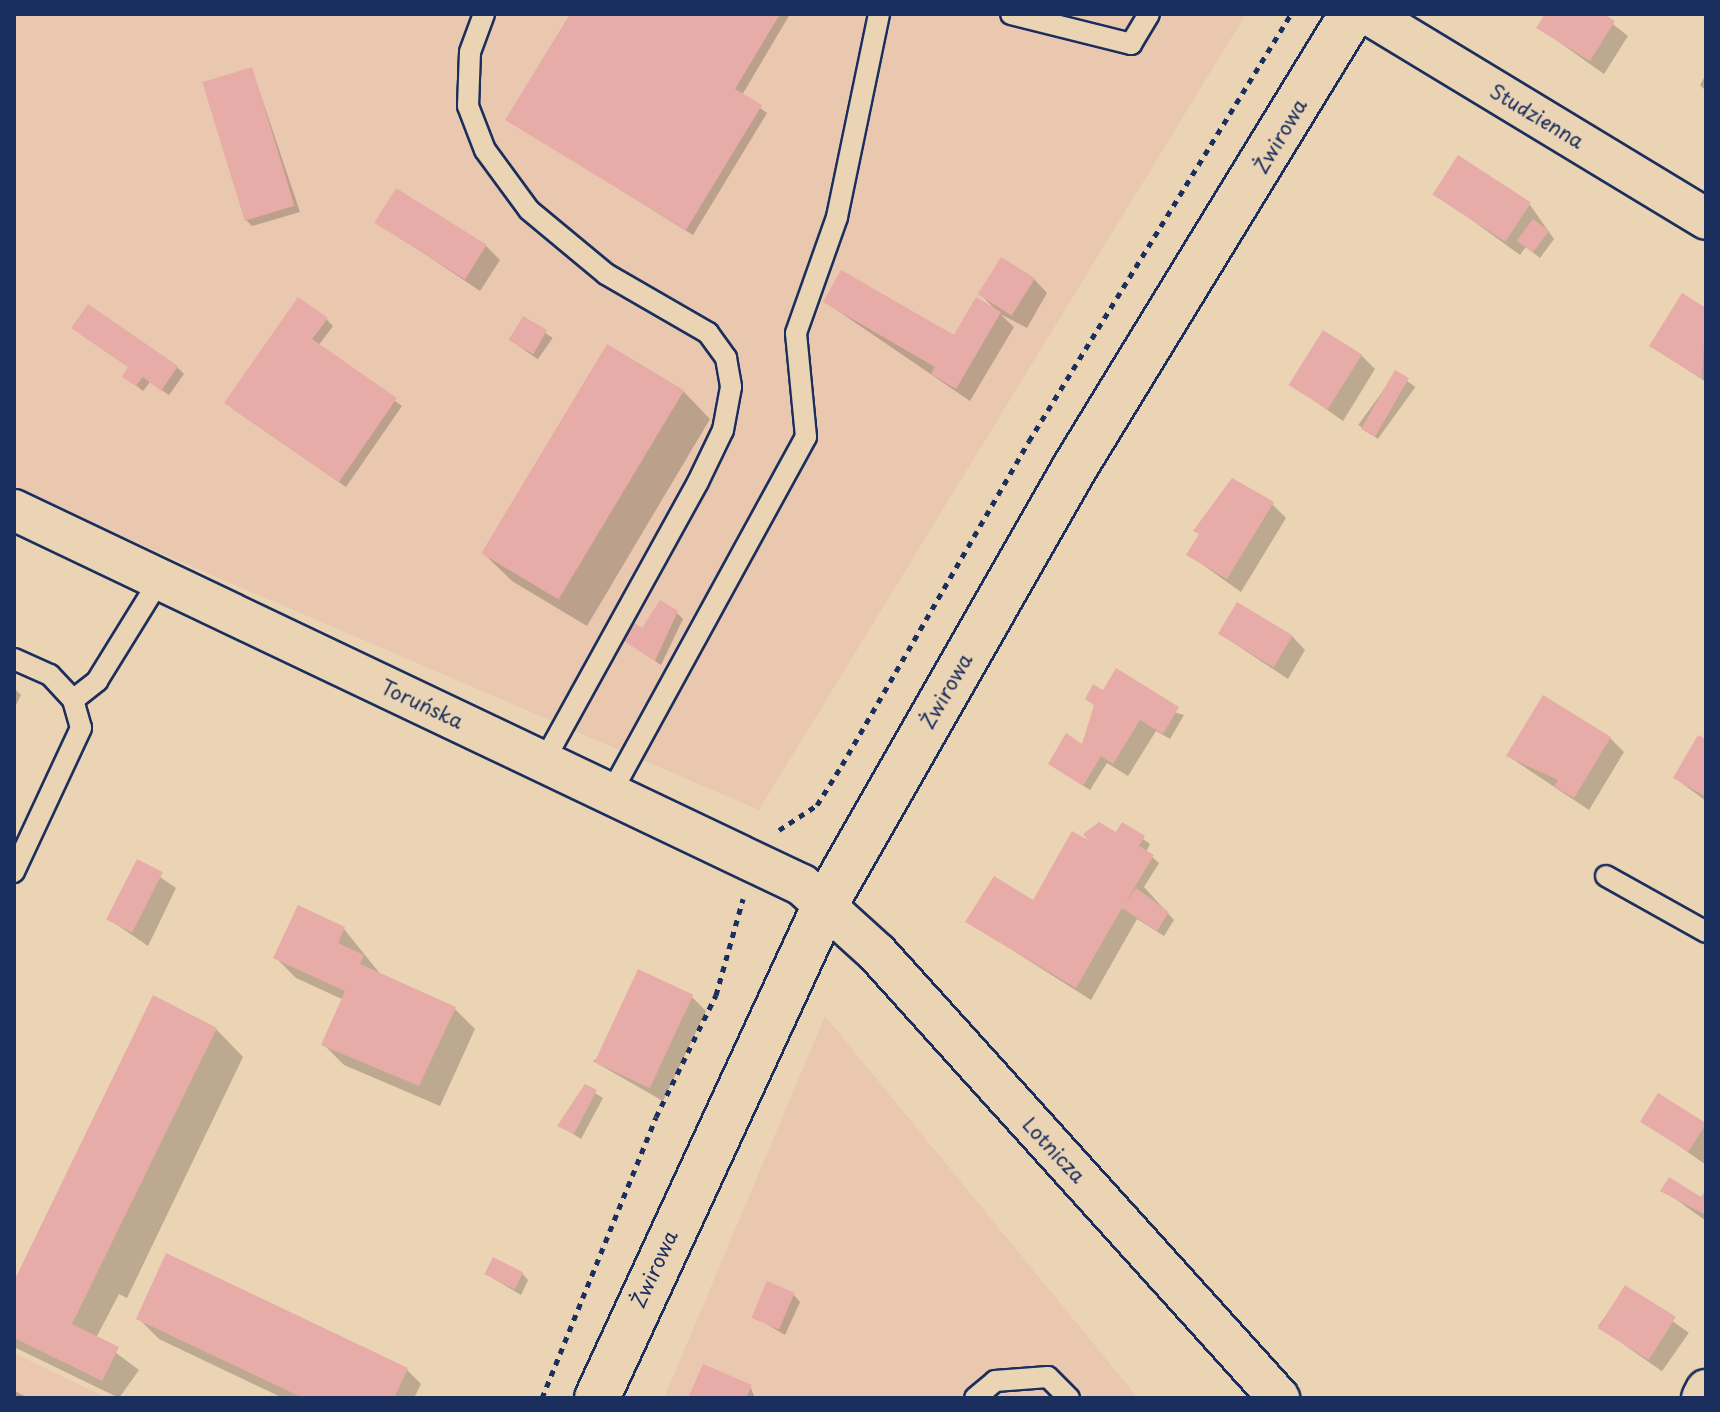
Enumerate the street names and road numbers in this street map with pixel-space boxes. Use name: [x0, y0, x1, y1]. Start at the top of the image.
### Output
street label: Studzienna: [1486, 79, 1588, 153]
street label: Żwirowa: [1248, 94, 1312, 178]
street label: Żwirowa: [915, 649, 977, 733]
street label: Toruńska: [377, 674, 467, 734]
street label: Lotnicza: [1018, 1112, 1090, 1188]
street label: Żwirowa: [626, 1227, 682, 1311]

